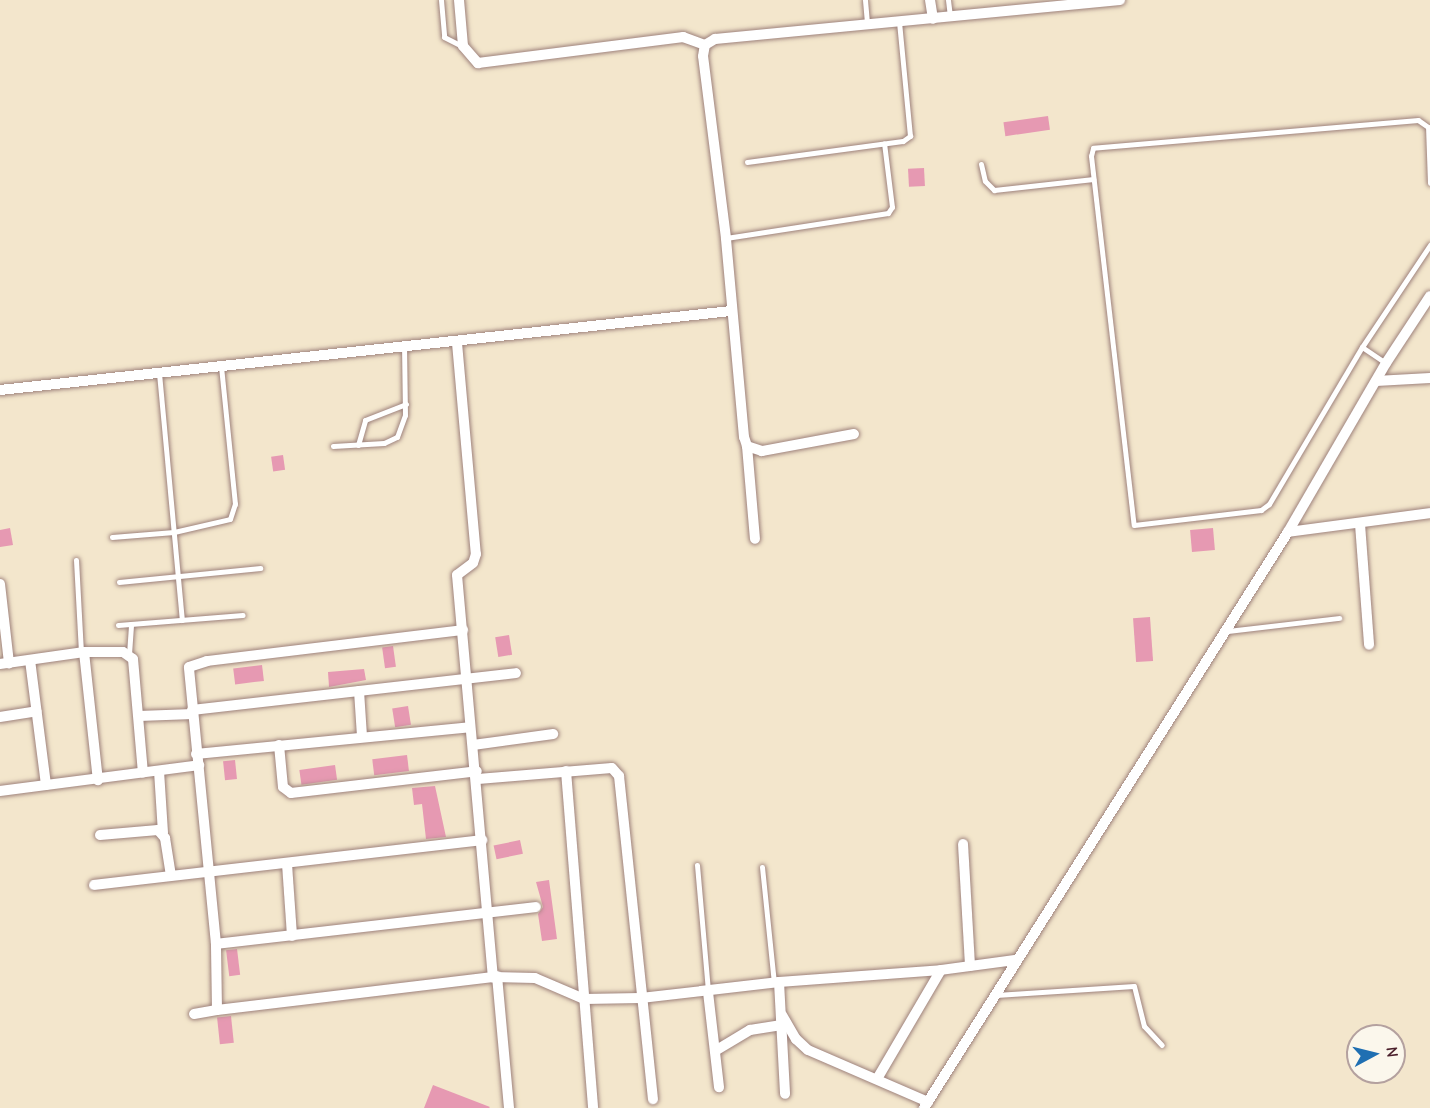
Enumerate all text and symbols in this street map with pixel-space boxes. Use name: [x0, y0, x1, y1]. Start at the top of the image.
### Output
north arrow: [1346, 1024, 1406, 1084]
text: N: [1382, 1046, 1401, 1058]

